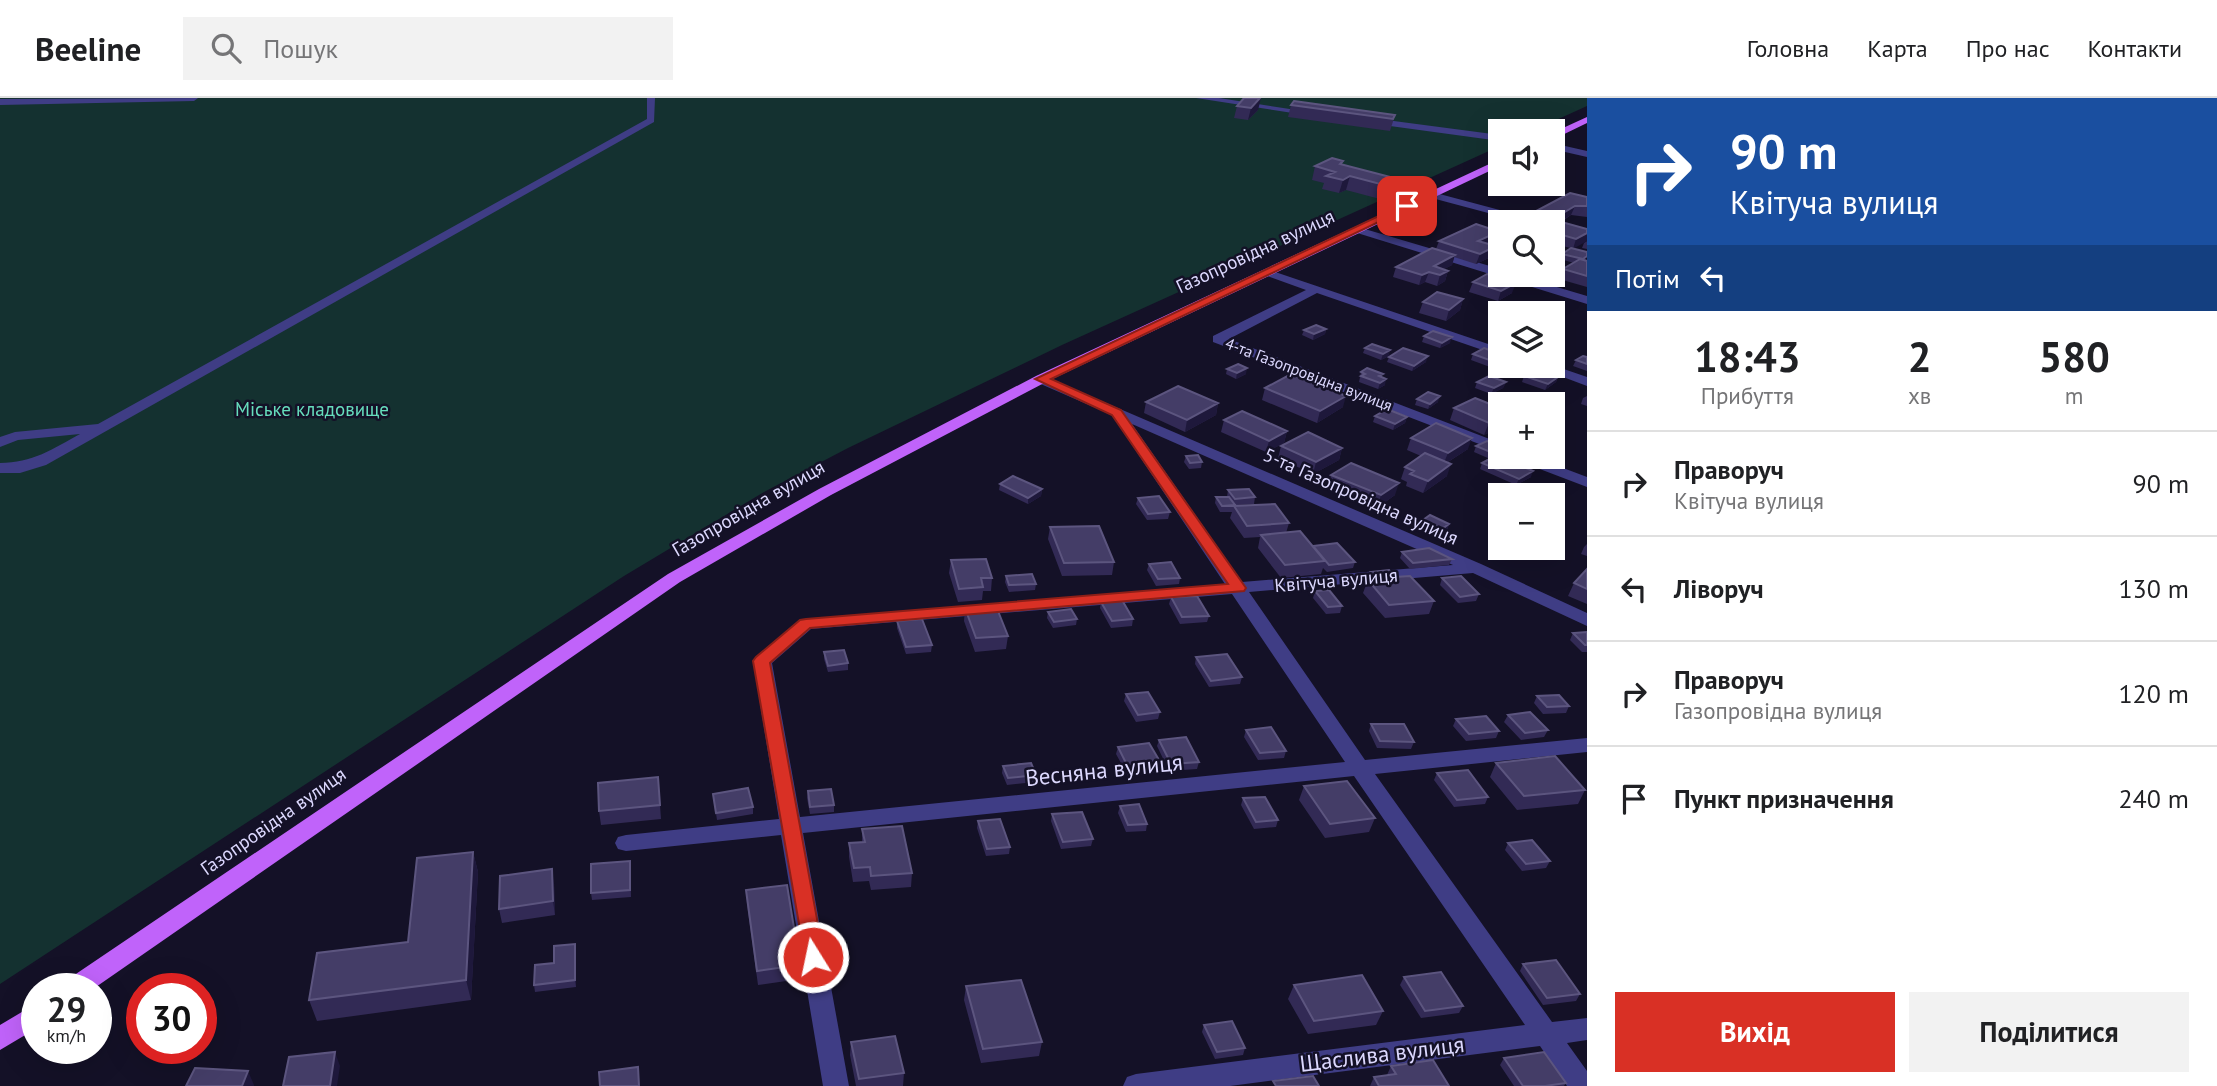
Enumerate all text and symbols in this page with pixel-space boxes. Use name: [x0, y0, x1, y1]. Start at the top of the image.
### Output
search box: [183, 17, 673, 80]
text: Beeline: [35, 27, 141, 70]
icon: search: [207, 29, 245, 67]
text: Пошук: [263, 32, 338, 65]
text: Головна: [1747, 33, 1829, 64]
text: Карта: [1867, 33, 1928, 64]
text: Про нас: [1966, 33, 2050, 64]
text: Контакти: [2088, 33, 2182, 64]
map controls: [1488, 119, 1565, 560]
button: sound: [1488, 119, 1565, 196]
text: 90 m: [1730, 119, 1837, 183]
icon: right: [1615, 126, 1706, 217]
pin: [1377, 176, 1437, 236]
text: Квітуча вулиця: [1730, 181, 1939, 223]
icon: arrive: [1388, 187, 1426, 225]
street label: Газопровідна вулиця: [1172, 204, 1338, 298]
button: search: [1488, 210, 1565, 287]
icon: left: [1694, 259, 1732, 297]
text: Потім: [1615, 262, 1680, 295]
button: layers: [1488, 301, 1565, 378]
text: 18:43: [1694, 329, 1801, 384]
text: 2: [1908, 329, 1931, 384]
text: 580: [2038, 329, 2110, 384]
street label: 4-та Газопровідна вулиця: [1223, 333, 1395, 415]
text: Прибуття: [1701, 381, 1794, 410]
text: хв: [1908, 381, 1931, 410]
text: m: [2065, 381, 2084, 410]
button: +: [1488, 392, 1565, 469]
park label: Міське кладовище: [235, 397, 389, 421]
street label: 5-та Газопровідна вулиця: [1260, 442, 1462, 550]
text: Праворуч: [1674, 453, 1784, 486]
street label: Газопровідна вулиця: [668, 455, 828, 561]
icon: right: [1615, 465, 1653, 503]
text: 90 m: [2133, 467, 2189, 500]
button: −: [1488, 483, 1565, 560]
text: Квітуча вулиця: [1674, 486, 1824, 515]
street label: Квітуча вулиця: [1273, 563, 1399, 597]
icon: left: [1615, 570, 1653, 608]
text: Ліворуч: [1674, 572, 1764, 605]
text: 130 m: [2118, 572, 2189, 605]
text: Праворуч: [1674, 663, 1784, 696]
icon: right: [1615, 675, 1653, 713]
text: 120 m: [2118, 677, 2189, 710]
text: Газопровідна вулиця: [1674, 696, 1882, 725]
street label: Весняна вулиця: [1024, 747, 1184, 792]
street label: Газопровідна вулиця: [196, 762, 350, 880]
icon: arrive: [1615, 780, 1653, 818]
text: Пункт призначення: [1674, 782, 1894, 815]
text: 240 m: [2118, 782, 2189, 815]
position arrow: [776, 920, 850, 994]
speed limit sign: 30: [126, 973, 217, 1064]
text: 29: [47, 986, 86, 1032]
button: Вихід: [1615, 992, 1895, 1072]
button: Поділитися: [1909, 992, 2189, 1072]
text: km/h: [47, 1024, 86, 1047]
street label: Щаслива вулиця: [1298, 1029, 1466, 1078]

